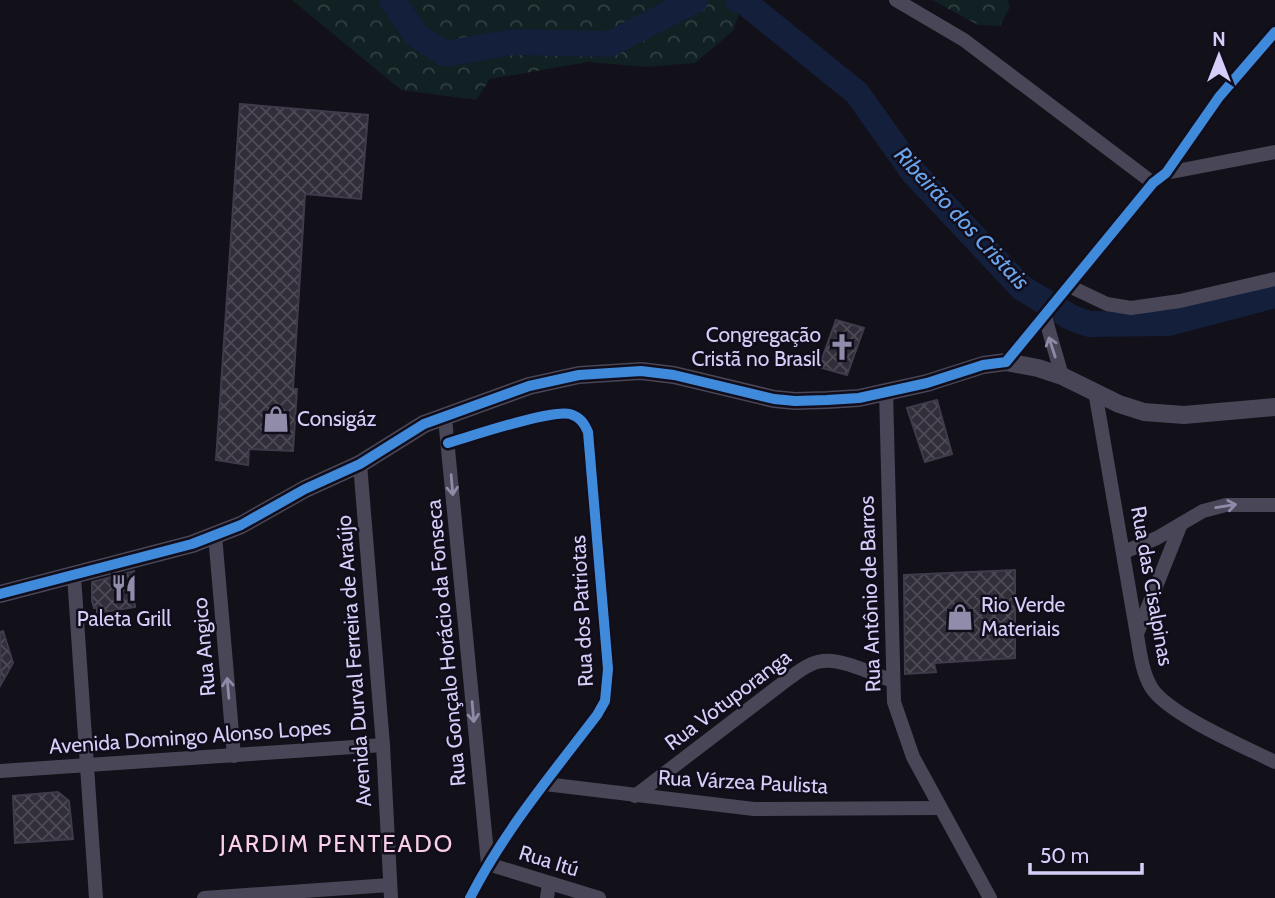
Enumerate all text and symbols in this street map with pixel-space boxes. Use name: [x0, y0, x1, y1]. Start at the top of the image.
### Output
north arrow: [1184, 21, 1254, 91]
text: N: [1212, 28, 1226, 51]
water label: Ribeirão dos Cristais: [889, 141, 1036, 295]
place label: Congregação Cristã no Brasil: [691, 322, 821, 371]
church icon: Congregação Cristã no Brasil: [827, 332, 857, 362]
one-way arrow: [1045, 336, 1058, 358]
shop icon: Consigáz: [261, 404, 291, 434]
place label: Consigáz: [297, 406, 377, 431]
one-way arrow: [446, 474, 459, 496]
street label: Rua Antônio de Barros: [854, 495, 885, 693]
street label: Rua Gonçalo Horácio da Fonseca: [420, 498, 471, 788]
one-way arrow: [1214, 499, 1237, 512]
street label: Rua das Cisalpinas: [1126, 504, 1179, 668]
street label: Avenida Durval Ferreira de Araújo: [331, 514, 377, 808]
street label: Rua dos Patriotas: [565, 534, 598, 688]
restaurant icon: Paleta Grill: [109, 573, 139, 603]
place label: Rio Verde Materiais: [981, 592, 1066, 641]
street label: Rua Angico: [187, 597, 220, 698]
shop icon: Rio Verde Materiais: [945, 602, 975, 632]
place label: Paleta Grill: [77, 606, 171, 631]
street label: Rua Votuporanga: [660, 644, 796, 755]
one-way arrow: [221, 677, 234, 700]
one-way arrow: [467, 700, 480, 723]
street label: Avenida Domingo Alonso Lopes: [48, 714, 332, 759]
street label: Rua Várzea Paulista: [657, 765, 829, 798]
district label: JARDIM PENTEADO: [219, 829, 454, 858]
scale bar: [1030, 832, 1142, 876]
street label: Rua Itú: [516, 840, 582, 881]
text: 50 m: [1040, 843, 1089, 868]

